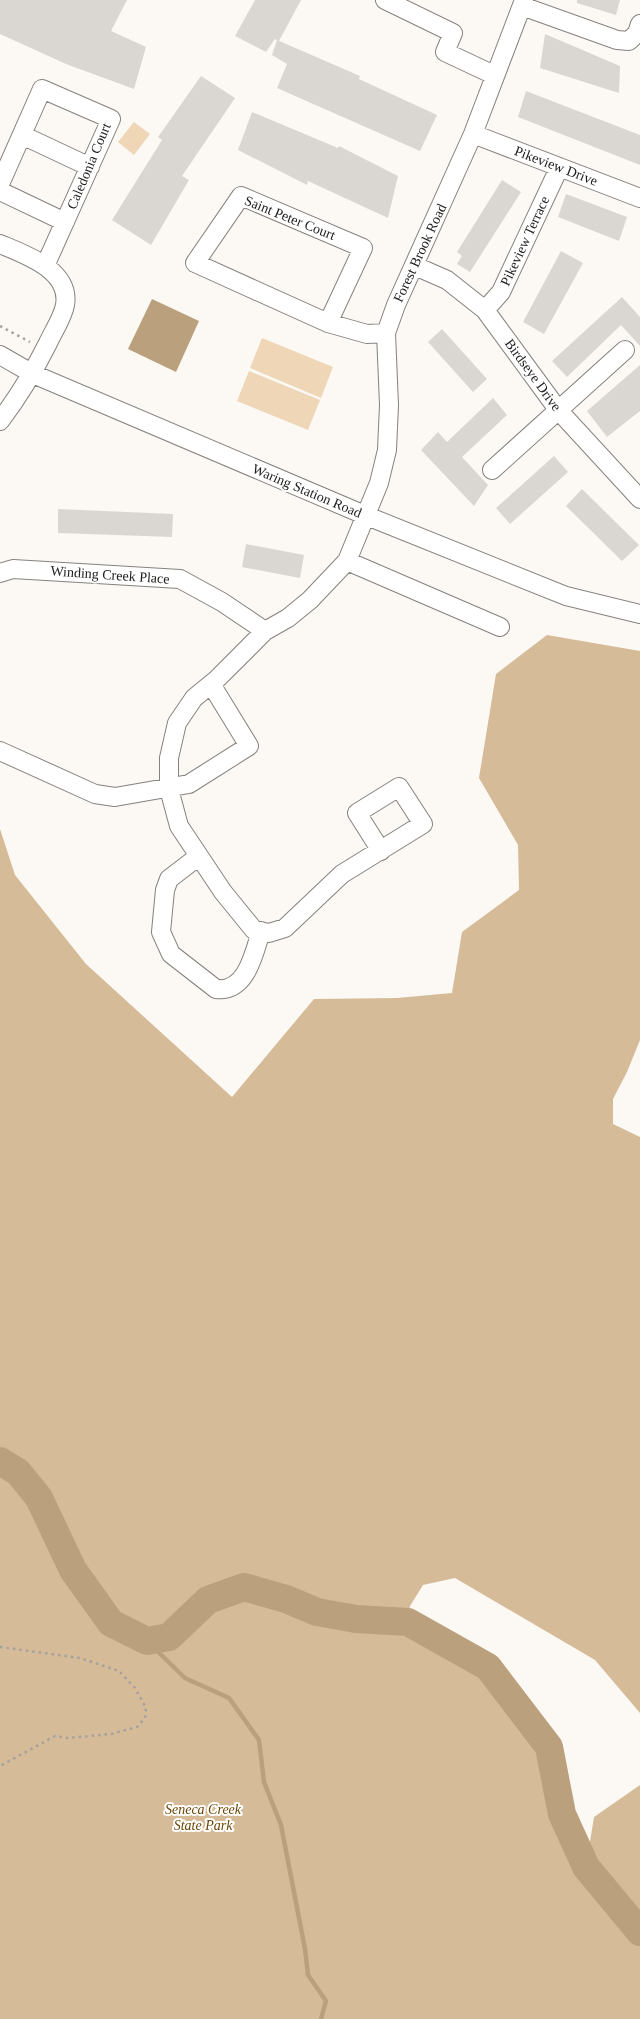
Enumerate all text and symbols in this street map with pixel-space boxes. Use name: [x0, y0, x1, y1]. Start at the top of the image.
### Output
street label: Caledonia Court: [64, 121, 114, 211]
street label: Pikeview Drive: [512, 143, 600, 189]
street label: Saint Peter Court: [242, 193, 338, 243]
street label: Pikeview Terrace: [498, 194, 552, 288]
street label: Forest Brook Road: [391, 202, 449, 304]
street label: Birdseye Drive: [502, 336, 564, 414]
street label: Waring Station Road: [250, 461, 364, 521]
street label: Winding Creek Place: [50, 563, 170, 587]
park label: Seneca Creek State Park: [165, 1802, 242, 1833]

